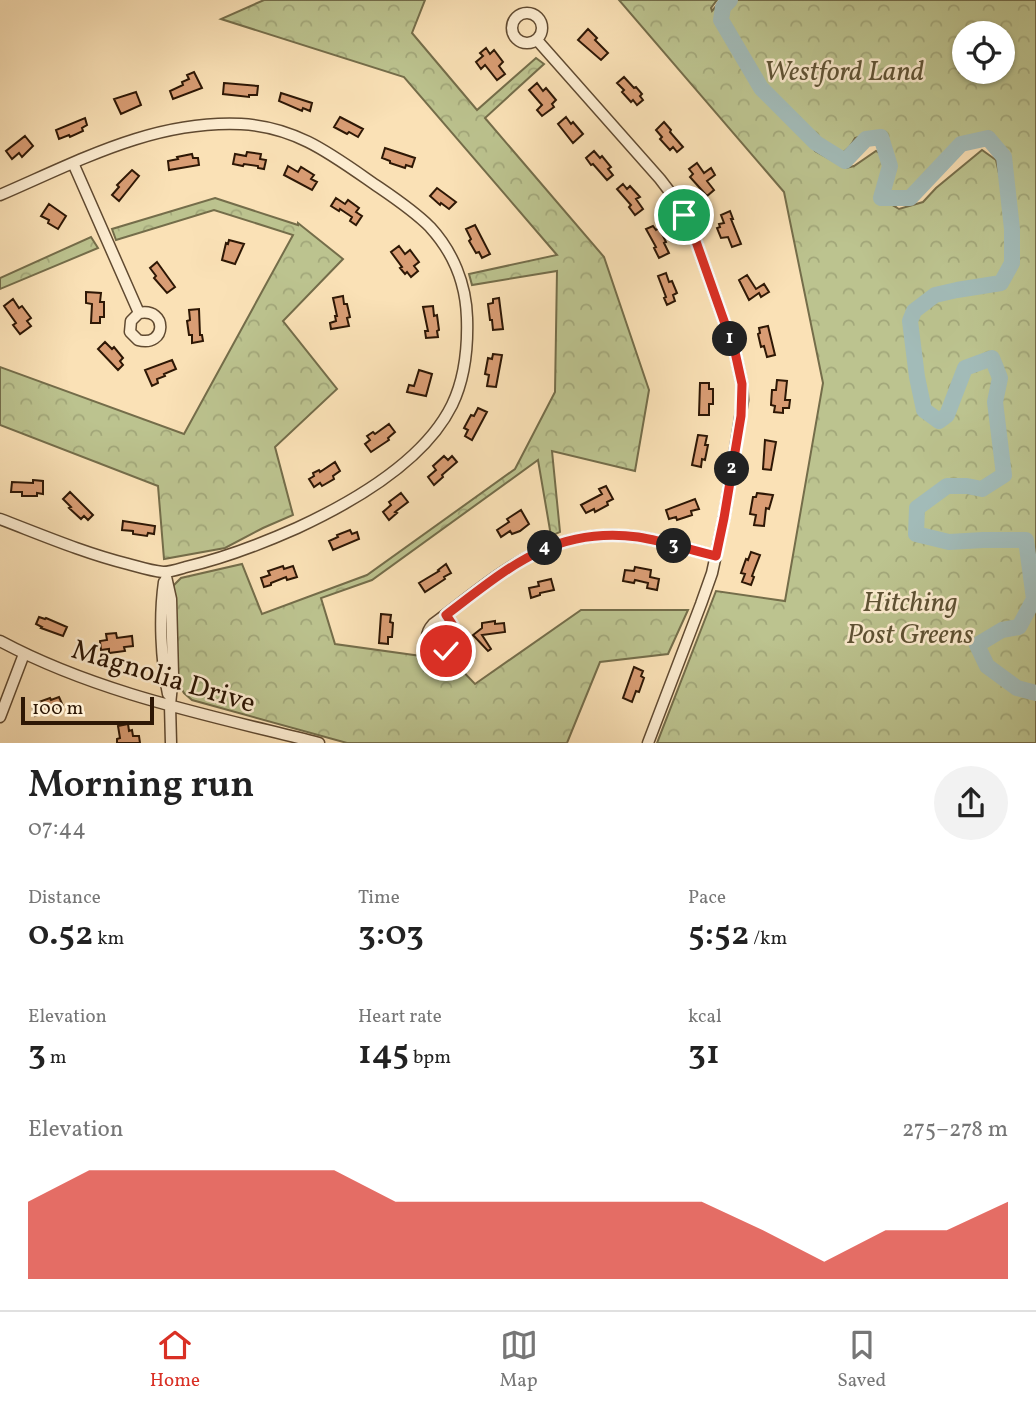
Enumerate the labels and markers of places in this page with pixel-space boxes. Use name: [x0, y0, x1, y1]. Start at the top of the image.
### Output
pin: [654, 185, 714, 245]
pin: 1: [712, 322, 748, 356]
pin: 2: [714, 452, 750, 486]
pin: 3: [656, 528, 692, 564]
pin: 4: [528, 530, 562, 566]
pin: [416, 621, 476, 681]

